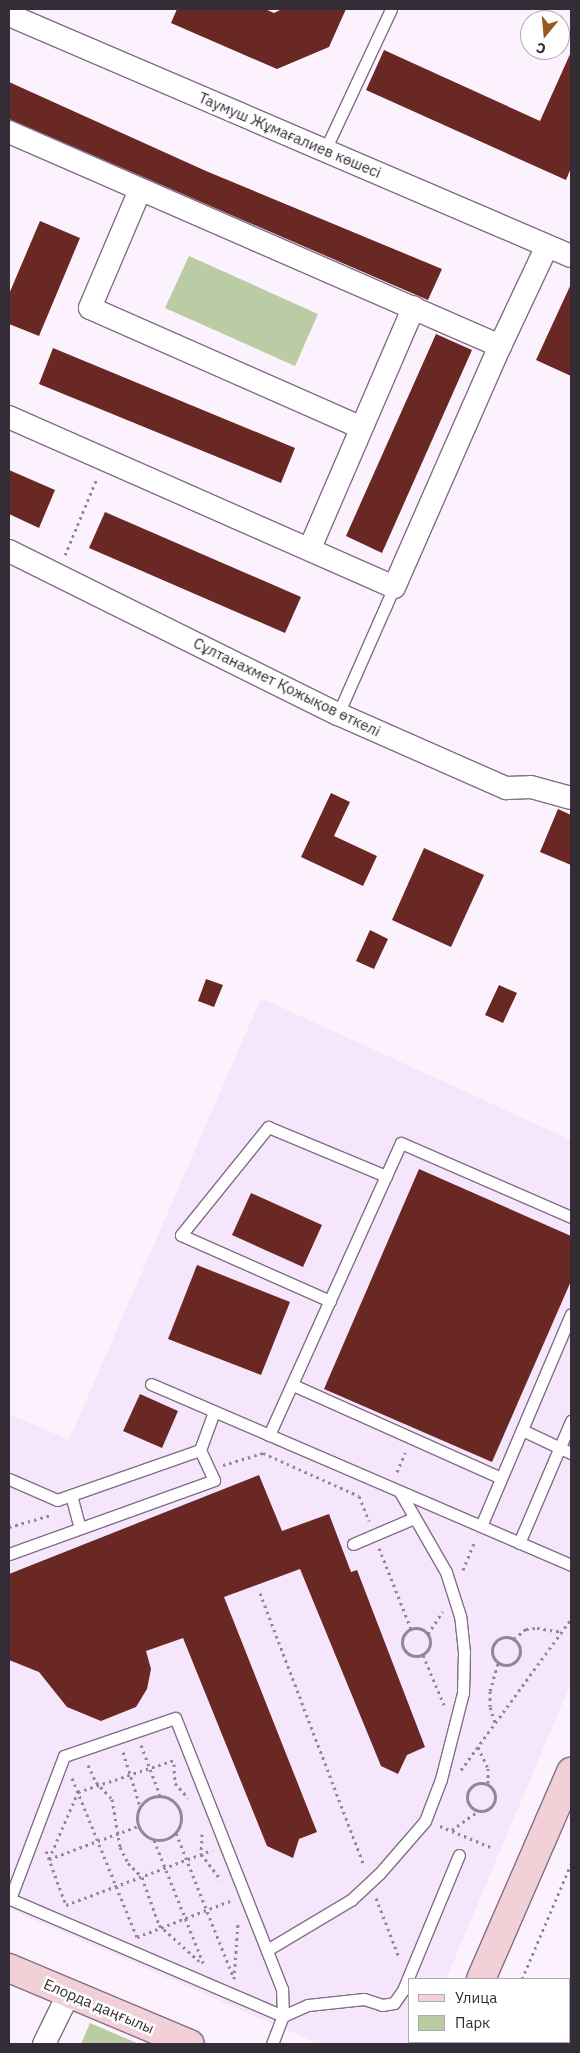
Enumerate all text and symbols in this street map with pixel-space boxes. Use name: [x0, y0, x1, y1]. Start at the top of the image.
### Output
north arrow: [520, 10, 570, 60]
text: С: [534, 38, 548, 58]
street label: Таумуш Жұмағалиев көшесі: [196, 88, 384, 182]
street label: Сұлтанахмет Қожықов өткелі: [190, 634, 384, 740]
street label: Елорда даңғылы: [41, 1975, 157, 2037]
legend: [408, 1978, 570, 2043]
text: Улица: [455, 1988, 497, 2007]
text: Парк: [455, 2013, 490, 2032]

